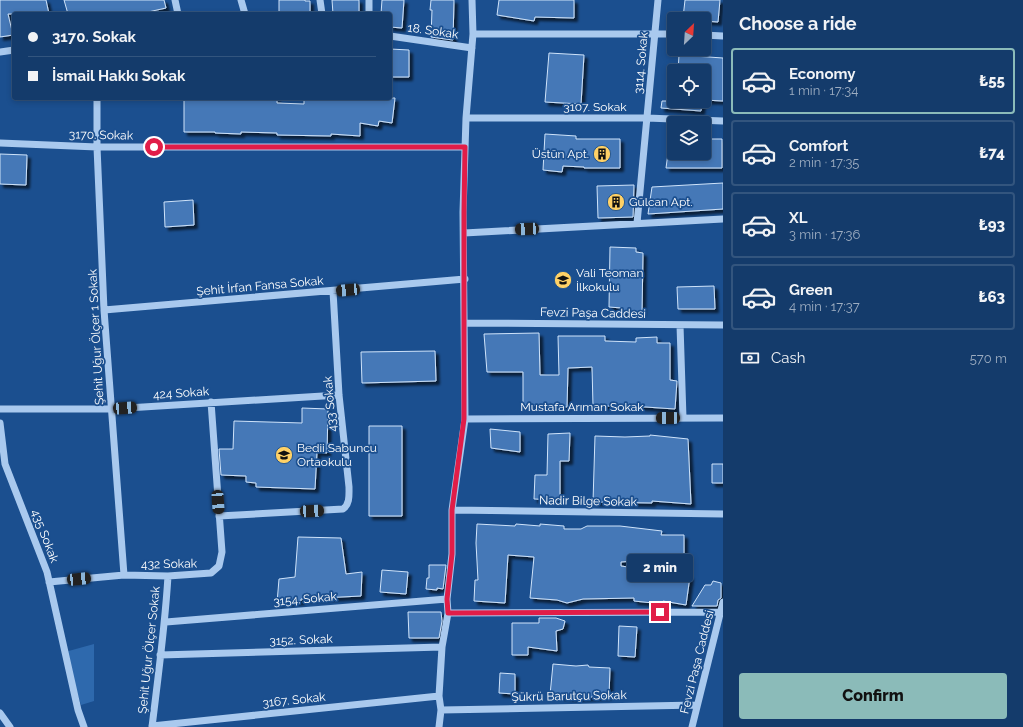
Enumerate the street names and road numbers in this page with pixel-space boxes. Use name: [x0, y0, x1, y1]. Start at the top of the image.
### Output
street label: 18. Sokak: [407, 21, 460, 42]
street label: 3114. Sokak: [631, 31, 651, 95]
street label: 3107. Sokak: [563, 100, 627, 114]
street label: 3170. Sokak: [69, 127, 134, 143]
street label: Şehit Uğur Ölçer 1 Sokak: [85, 268, 107, 405]
street label: Şehit İrfan Fansa Sokak: [196, 273, 325, 299]
street label: Fevzi Paşa Caddesi: [540, 305, 646, 321]
street label: 433 Sokak: [321, 375, 339, 433]
street label: 424 Sokak: [153, 384, 210, 402]
street label: Mustafa Arıman Sokak: [520, 400, 644, 414]
street label: Nadir Bilge Sokak: [539, 493, 638, 509]
street label: 435 Sokak: [28, 507, 62, 565]
street label: 432 Sokak: [141, 557, 198, 571]
street label: Şehit Uğur Ölçer Sokak: [135, 585, 163, 714]
street label: 3154. Sokak: [273, 589, 338, 609]
street label: Fevzi Paşa Caddesi: [677, 609, 717, 715]
street label: 3152. Sokak: [269, 632, 334, 648]
street label: Şükrü Barutçu Sokak: [511, 688, 627, 704]
street label: 3167. Sokak: [262, 690, 327, 710]

